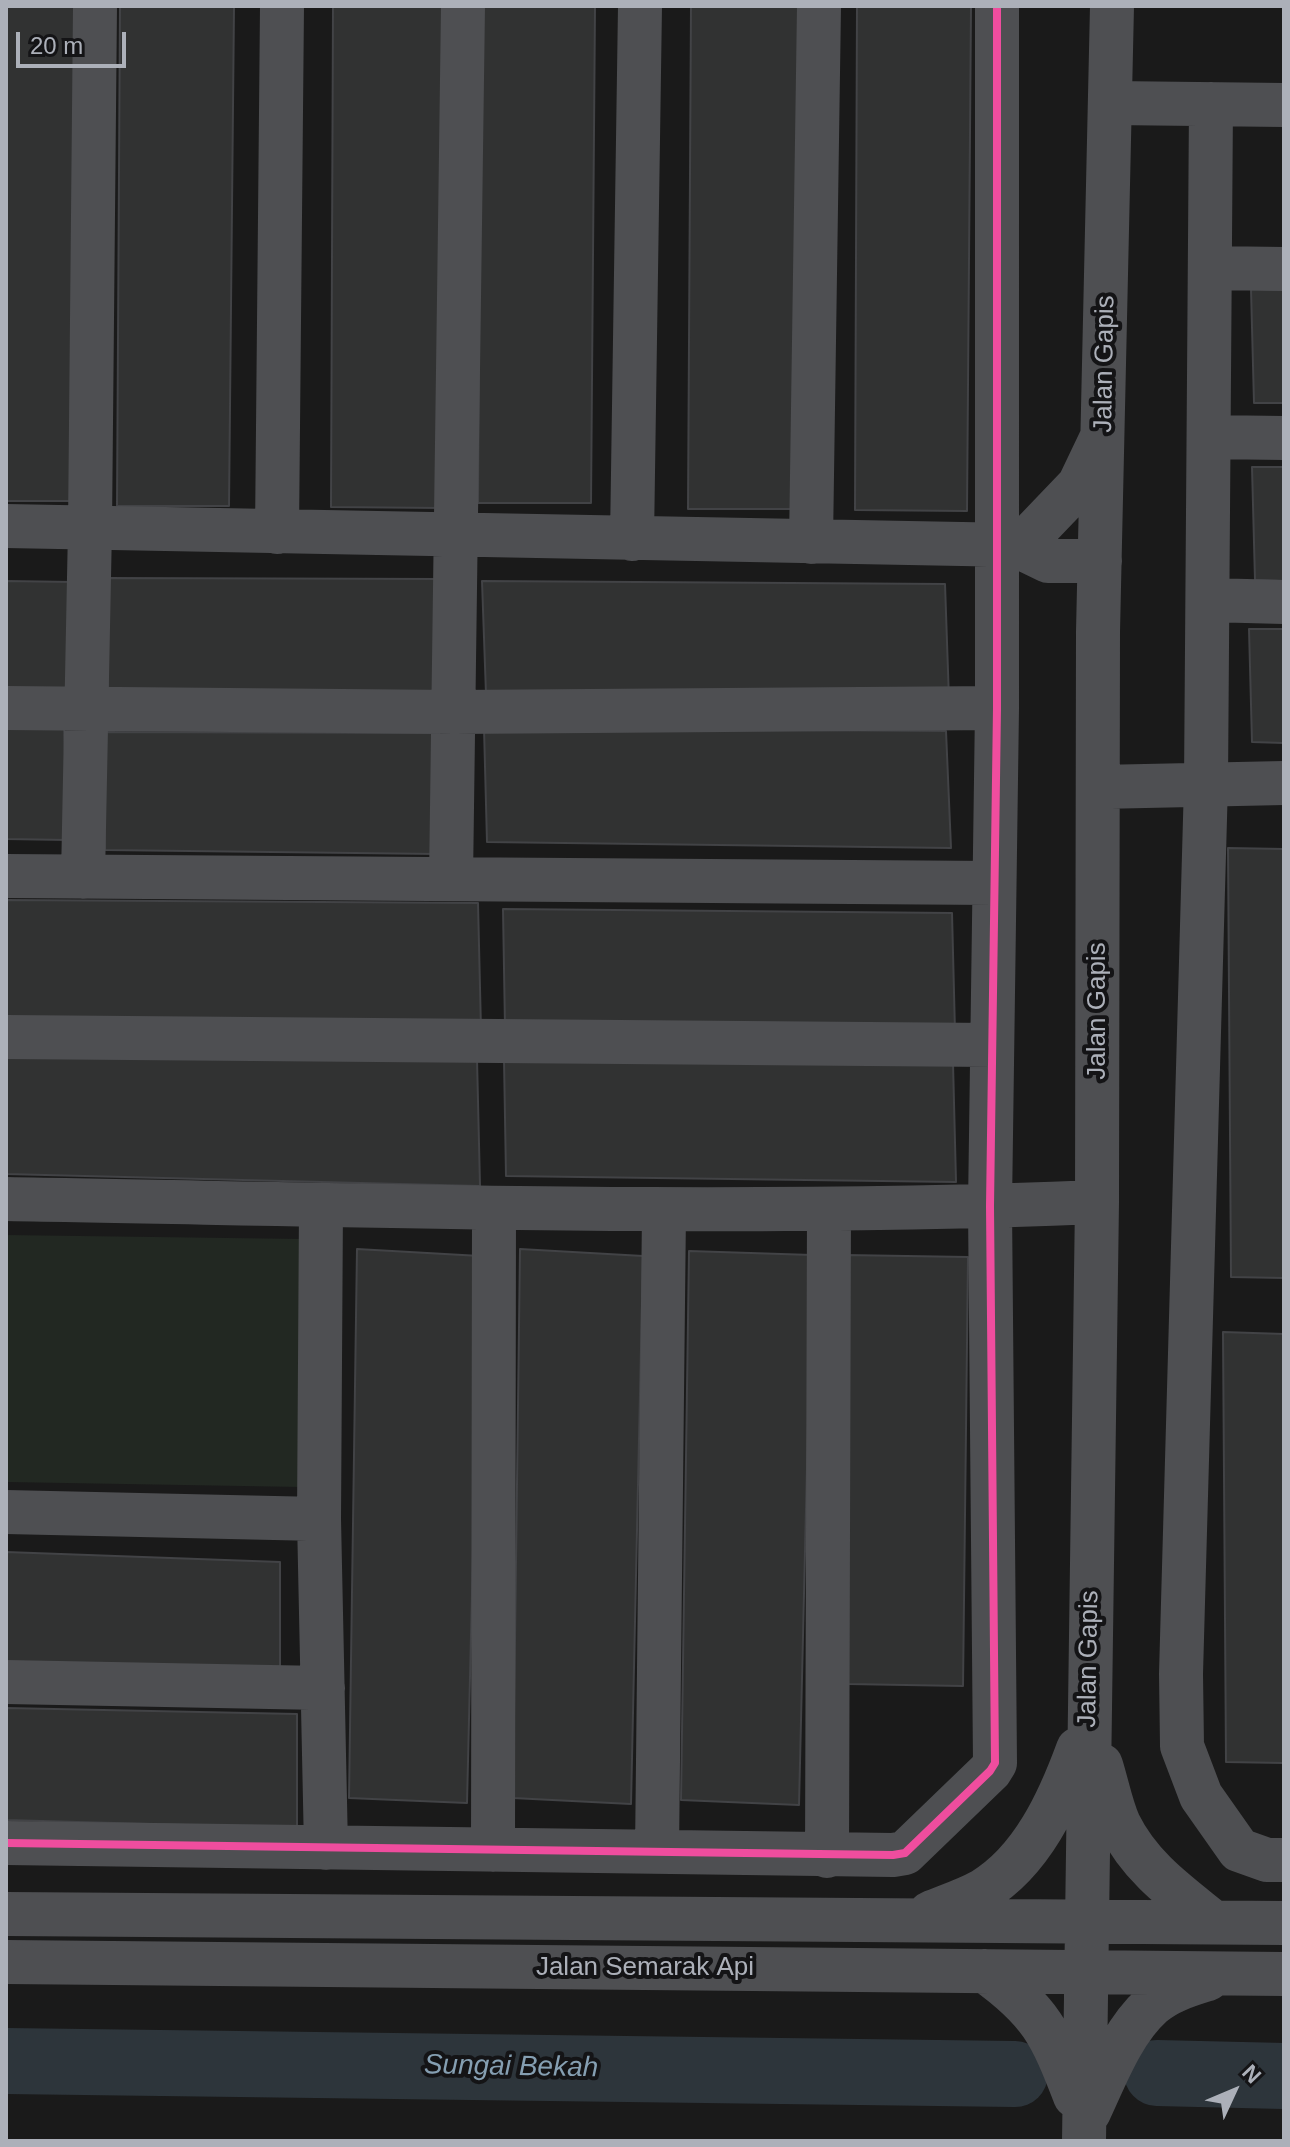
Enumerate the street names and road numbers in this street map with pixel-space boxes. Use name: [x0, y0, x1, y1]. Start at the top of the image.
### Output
street label: Jalan Gapis: [1088, 295, 1122, 433]
street label: Jalan Gapis: [1082, 942, 1114, 1080]
street label: Jalan Gapis: [1072, 1590, 1106, 1728]
street label: Jalan Semarak Api: [536, 1952, 754, 1984]

